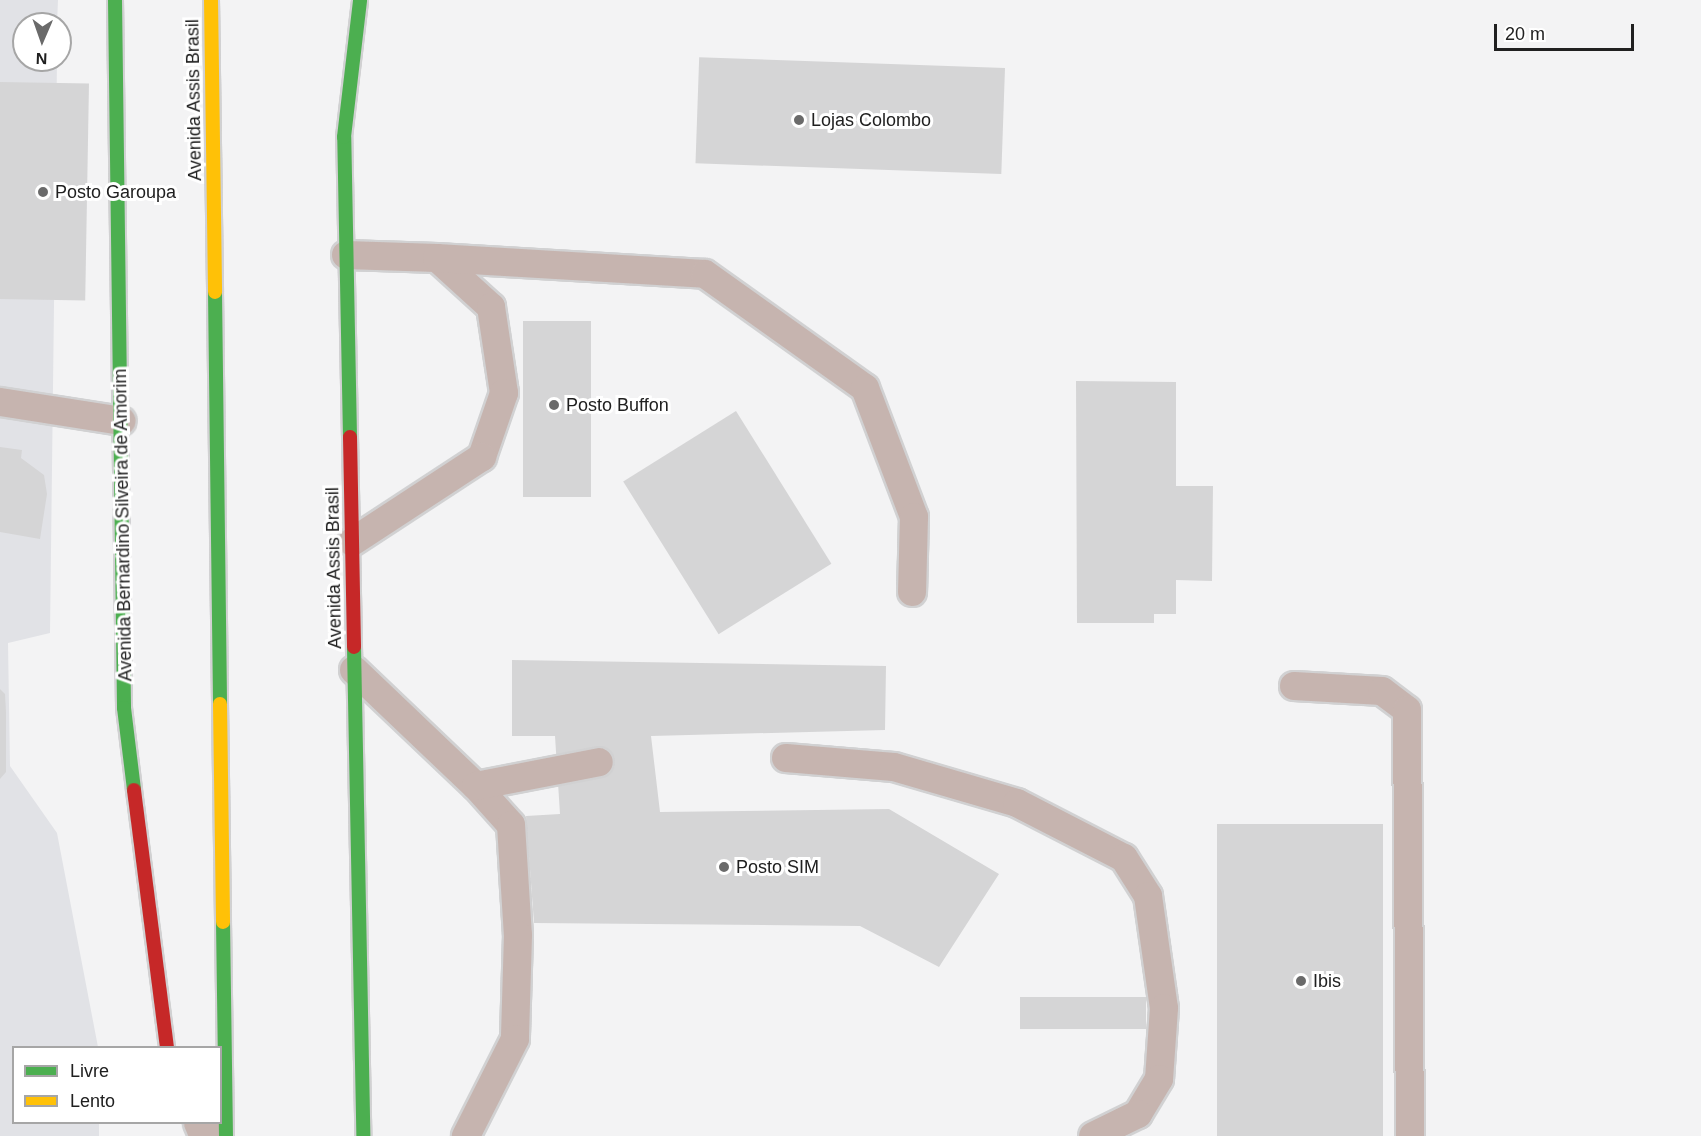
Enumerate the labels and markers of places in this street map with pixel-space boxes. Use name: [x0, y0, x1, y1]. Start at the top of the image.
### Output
place label: Lojas Colombo: [811, 109, 931, 131]
marker: Lojas Colombo: [792, 113, 806, 127]
place label: Posto Garoupa: [55, 181, 176, 203]
marker: Posto Garoupa: [36, 185, 50, 199]
place label: Posto Buffon: [566, 394, 669, 416]
marker: Posto Buffon: [547, 398, 561, 412]
place label: Posto SIM: [736, 856, 819, 878]
marker: Posto SIM: [717, 860, 731, 874]
place label: Ibis: [1313, 970, 1341, 992]
marker: Ibis: [1294, 974, 1308, 988]

